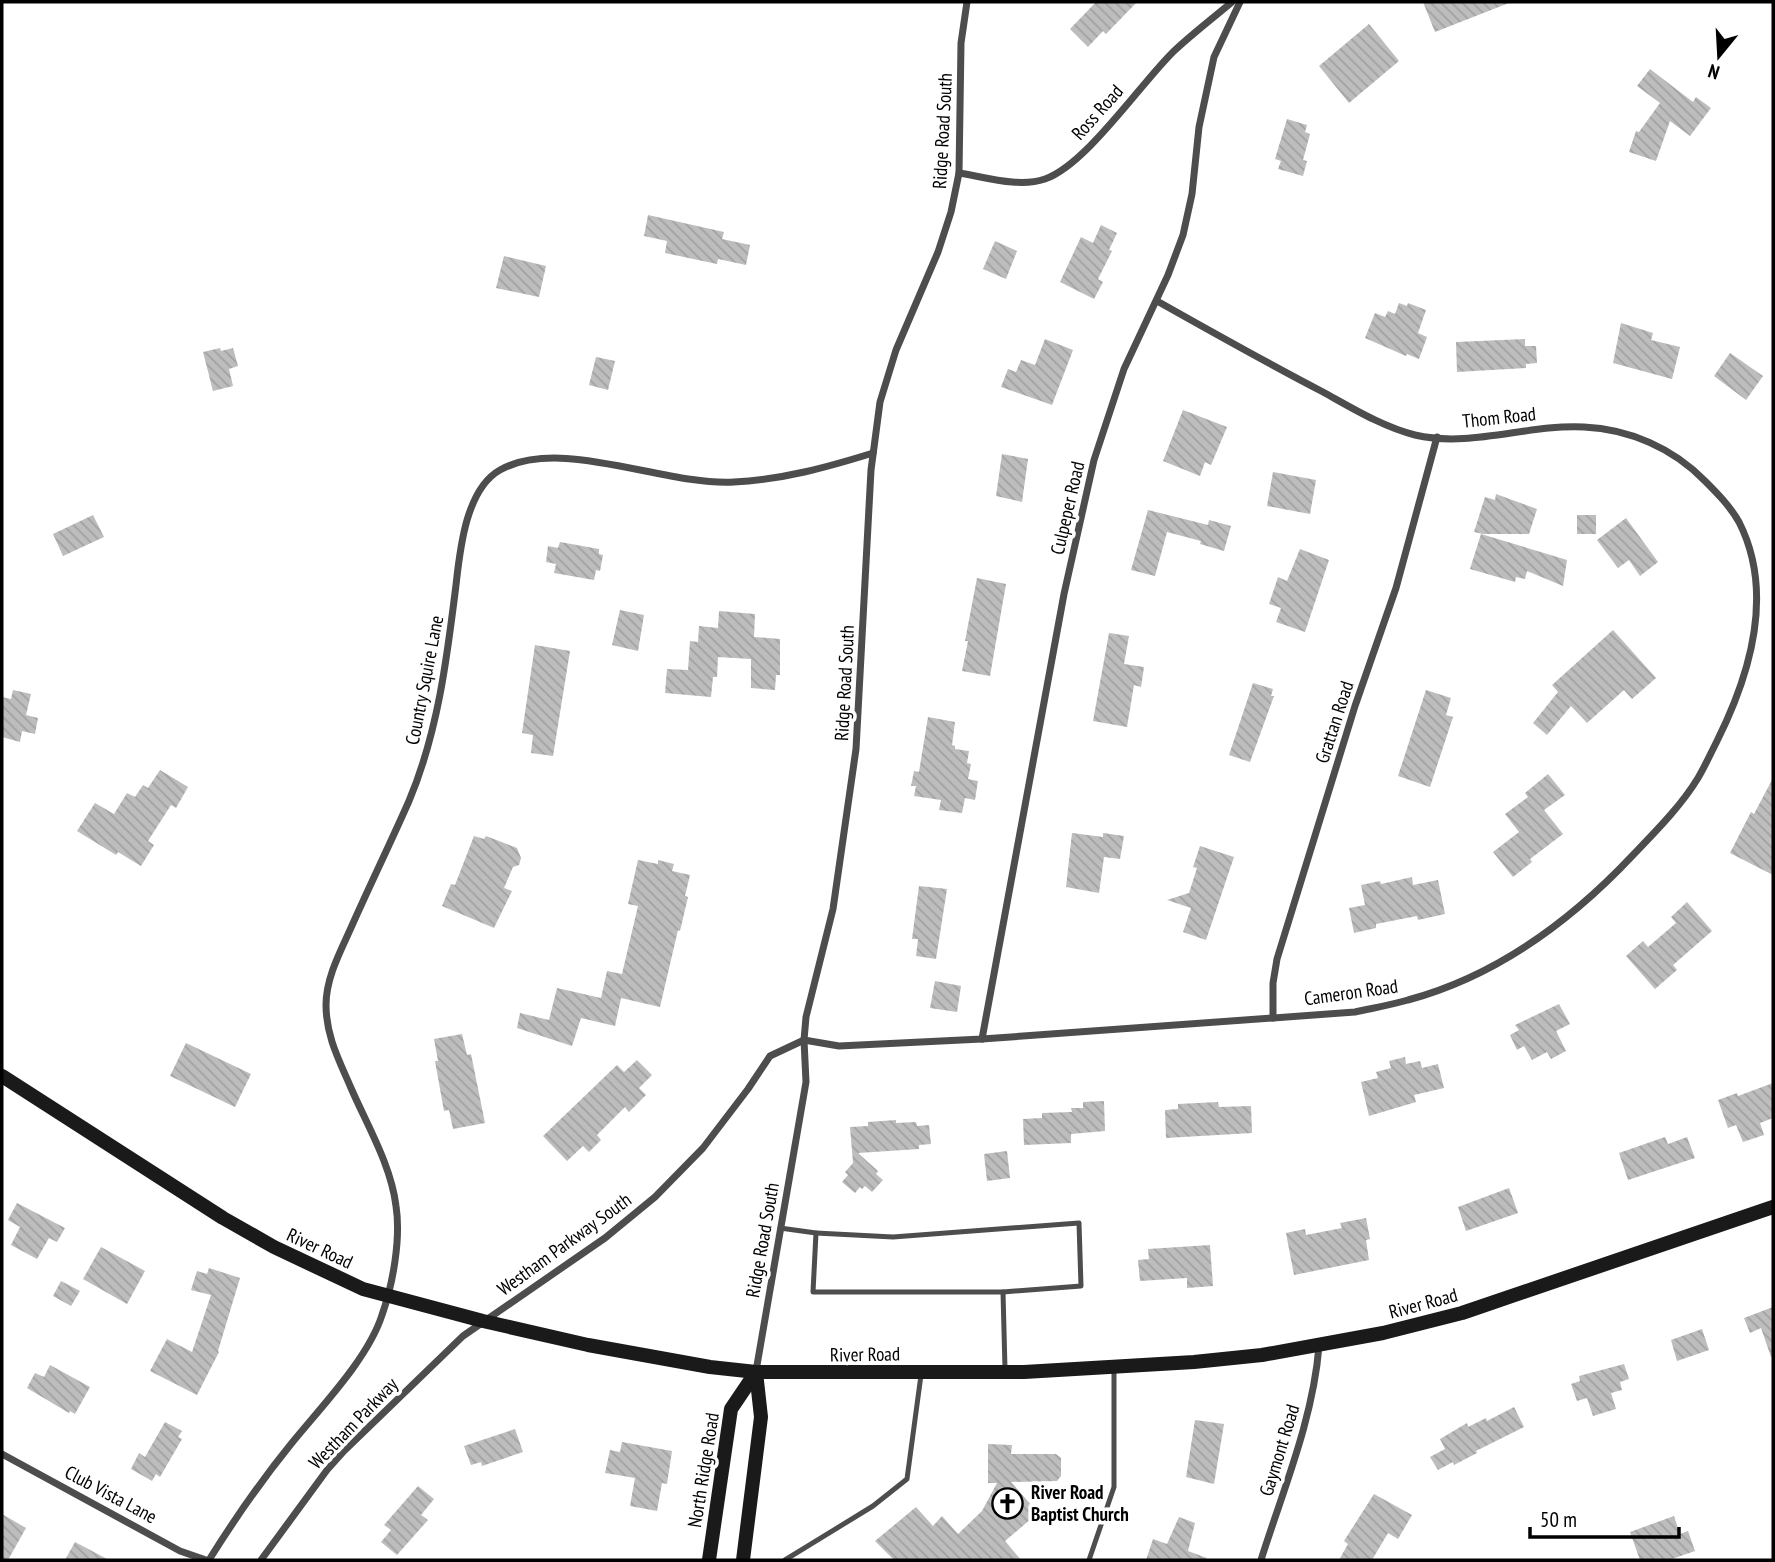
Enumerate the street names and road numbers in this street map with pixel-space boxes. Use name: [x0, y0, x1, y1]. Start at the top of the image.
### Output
street label: Ridge Road South: [927, 72, 957, 190]
street label: Ross Road: [1066, 79, 1128, 145]
street label: Thom Road: [1461, 401, 1537, 433]
street label: Culpeper Road: [1045, 459, 1089, 557]
street label: Country Squire Lane: [400, 613, 448, 747]
street label: Ridge Road South: [829, 624, 859, 742]
street label: Grattan Road: [1309, 678, 1359, 766]
street label: Cameron Road: [1303, 974, 1399, 1010]
street label: Ridge Road South: [740, 1181, 784, 1299]
street label: Westham Parkway South: [492, 1187, 636, 1301]
street label: River Road: [283, 1222, 357, 1274]
street label: River Road: [1386, 1282, 1460, 1324]
street label: River Road: [830, 1341, 900, 1367]
street label: Westham Parkway: [303, 1372, 403, 1474]
street label: Gaymont Road: [1254, 1401, 1304, 1499]
street label: North Ridge Road: [682, 1411, 724, 1529]
street label: Club Vista Lane: [61, 1460, 161, 1528]

